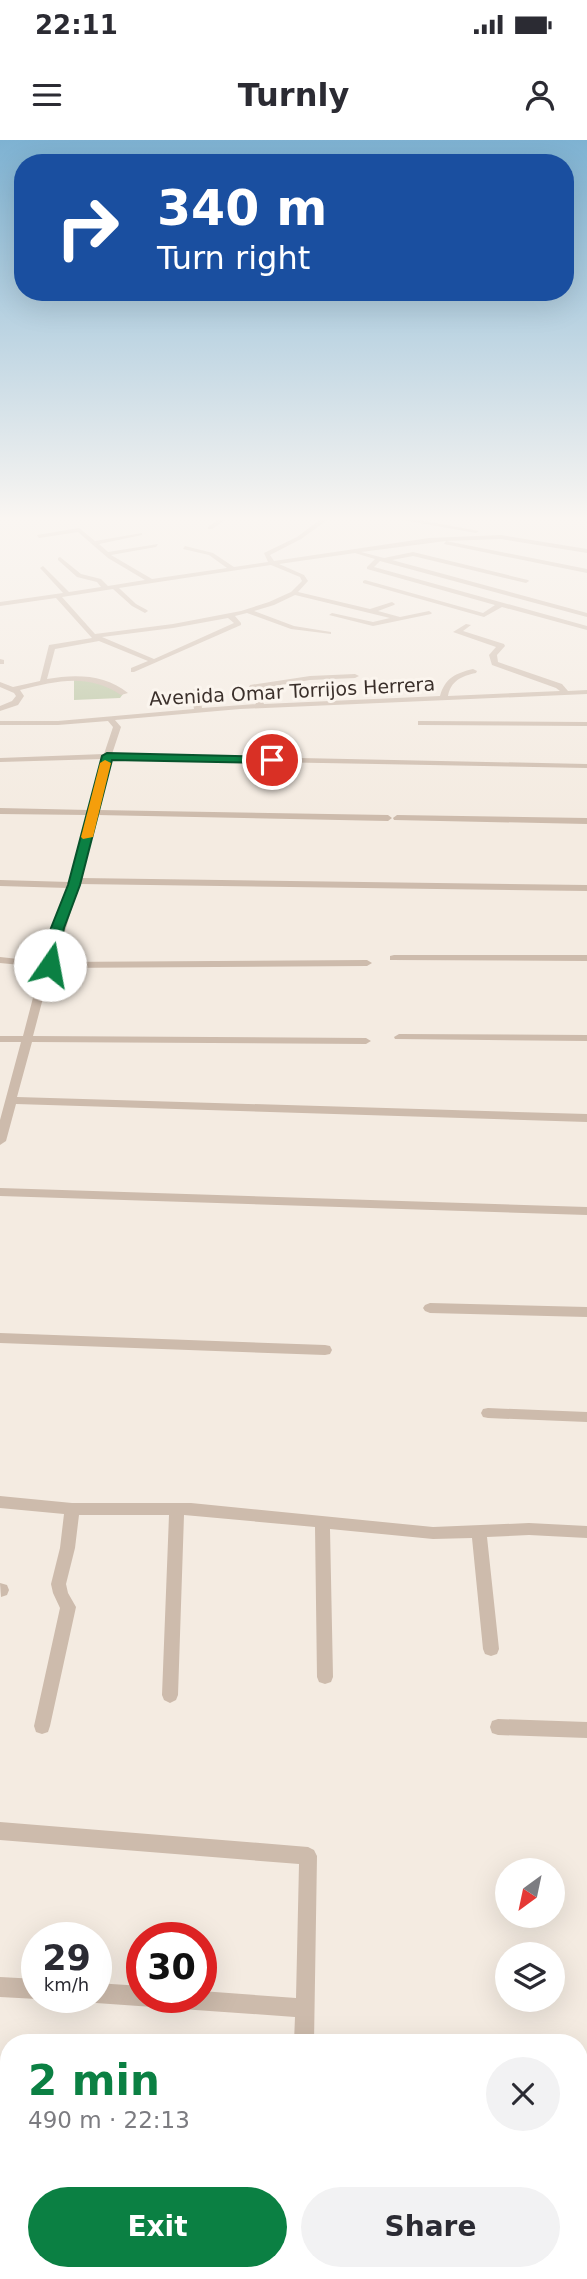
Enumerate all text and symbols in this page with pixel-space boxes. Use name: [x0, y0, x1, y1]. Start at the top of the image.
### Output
text: 22:11: [35, 10, 118, 40]
icon: menu: [28, 76, 66, 114]
text: Turnly: [238, 76, 349, 114]
icon: person: [521, 76, 559, 114]
text: 340 m: [157, 180, 327, 237]
icon: right: [42, 182, 133, 273]
text: Turn right: [157, 239, 310, 277]
street label: Avenida Omar Torrijos Herrera: [148, 673, 436, 709]
pin: [242, 730, 302, 790]
icon: arrive: [253, 741, 291, 779]
position arrow: [13, 928, 87, 1002]
north arrow: [495, 1858, 565, 1928]
map controls: [495, 1858, 565, 2012]
speed limit sign: 30: [126, 1922, 217, 2013]
text: 29: [42, 1938, 91, 1978]
button: layers: [495, 1942, 565, 2012]
text: km/h: [44, 1974, 89, 1995]
text: 2 min: [28, 2056, 160, 2105]
button: close: [486, 2057, 560, 2131]
text: 490 m · 22:13: [28, 2107, 190, 2133]
button: Exit: [28, 2187, 287, 2267]
button: Share: [301, 2187, 560, 2267]

